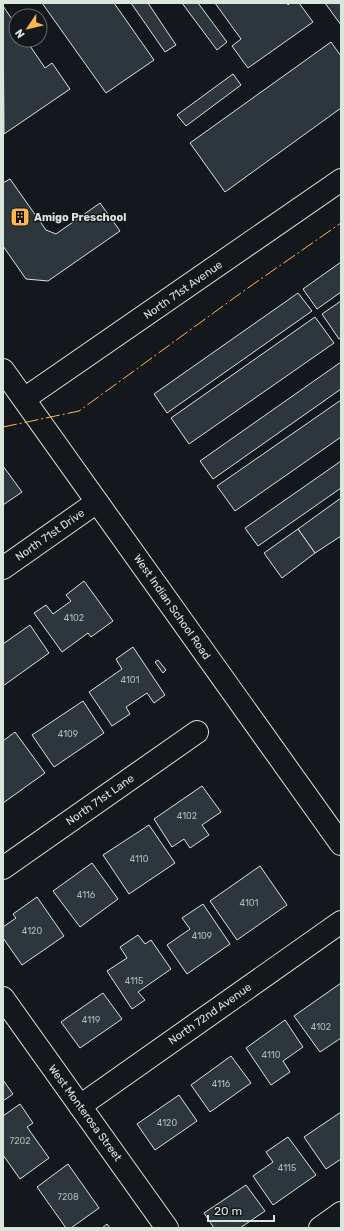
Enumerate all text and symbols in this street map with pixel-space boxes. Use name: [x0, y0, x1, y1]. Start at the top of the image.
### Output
north arrow: [8, 8, 48, 48]
text: N: [13, 26, 28, 40]
building icon: Amigo Preschool: [9, 206, 31, 228]
place label: Amigo Preschool: [34, 211, 126, 224]
street label: North 71st Avenue: [141, 258, 225, 322]
street label: North 71st Drive: [13, 506, 87, 564]
street label: West Indian School Road: [131, 552, 213, 662]
house number: 4102: [64, 613, 84, 623]
house number: 4101: [121, 675, 140, 685]
house number: 4109: [58, 729, 78, 739]
street label: North 71st Lane: [64, 772, 136, 828]
house number: 4102: [177, 811, 197, 821]
house number: 4110: [130, 854, 149, 864]
house number: 4116: [77, 890, 96, 900]
house number: 4101: [240, 898, 259, 908]
house number: 4120: [22, 926, 42, 936]
house number: 4109: [192, 931, 212, 941]
house number: 4115: [125, 976, 143, 986]
street label: North 72nd Avenue: [166, 981, 254, 1047]
house number: 4119: [82, 1015, 100, 1025]
house number: 4102: [311, 1022, 331, 1032]
house number: 4110: [262, 1050, 281, 1060]
street label: West Monterosa Street: [46, 1062, 125, 1164]
house number: 4116: [212, 1079, 231, 1089]
house number: 4120: [157, 1118, 177, 1128]
house number: 7202: [10, 1136, 30, 1146]
house number: 4115: [278, 1163, 296, 1173]
house number: 7208: [57, 1192, 79, 1202]
scale bar: [208, 1197, 274, 1223]
text: 20 m: [214, 1204, 242, 1218]

